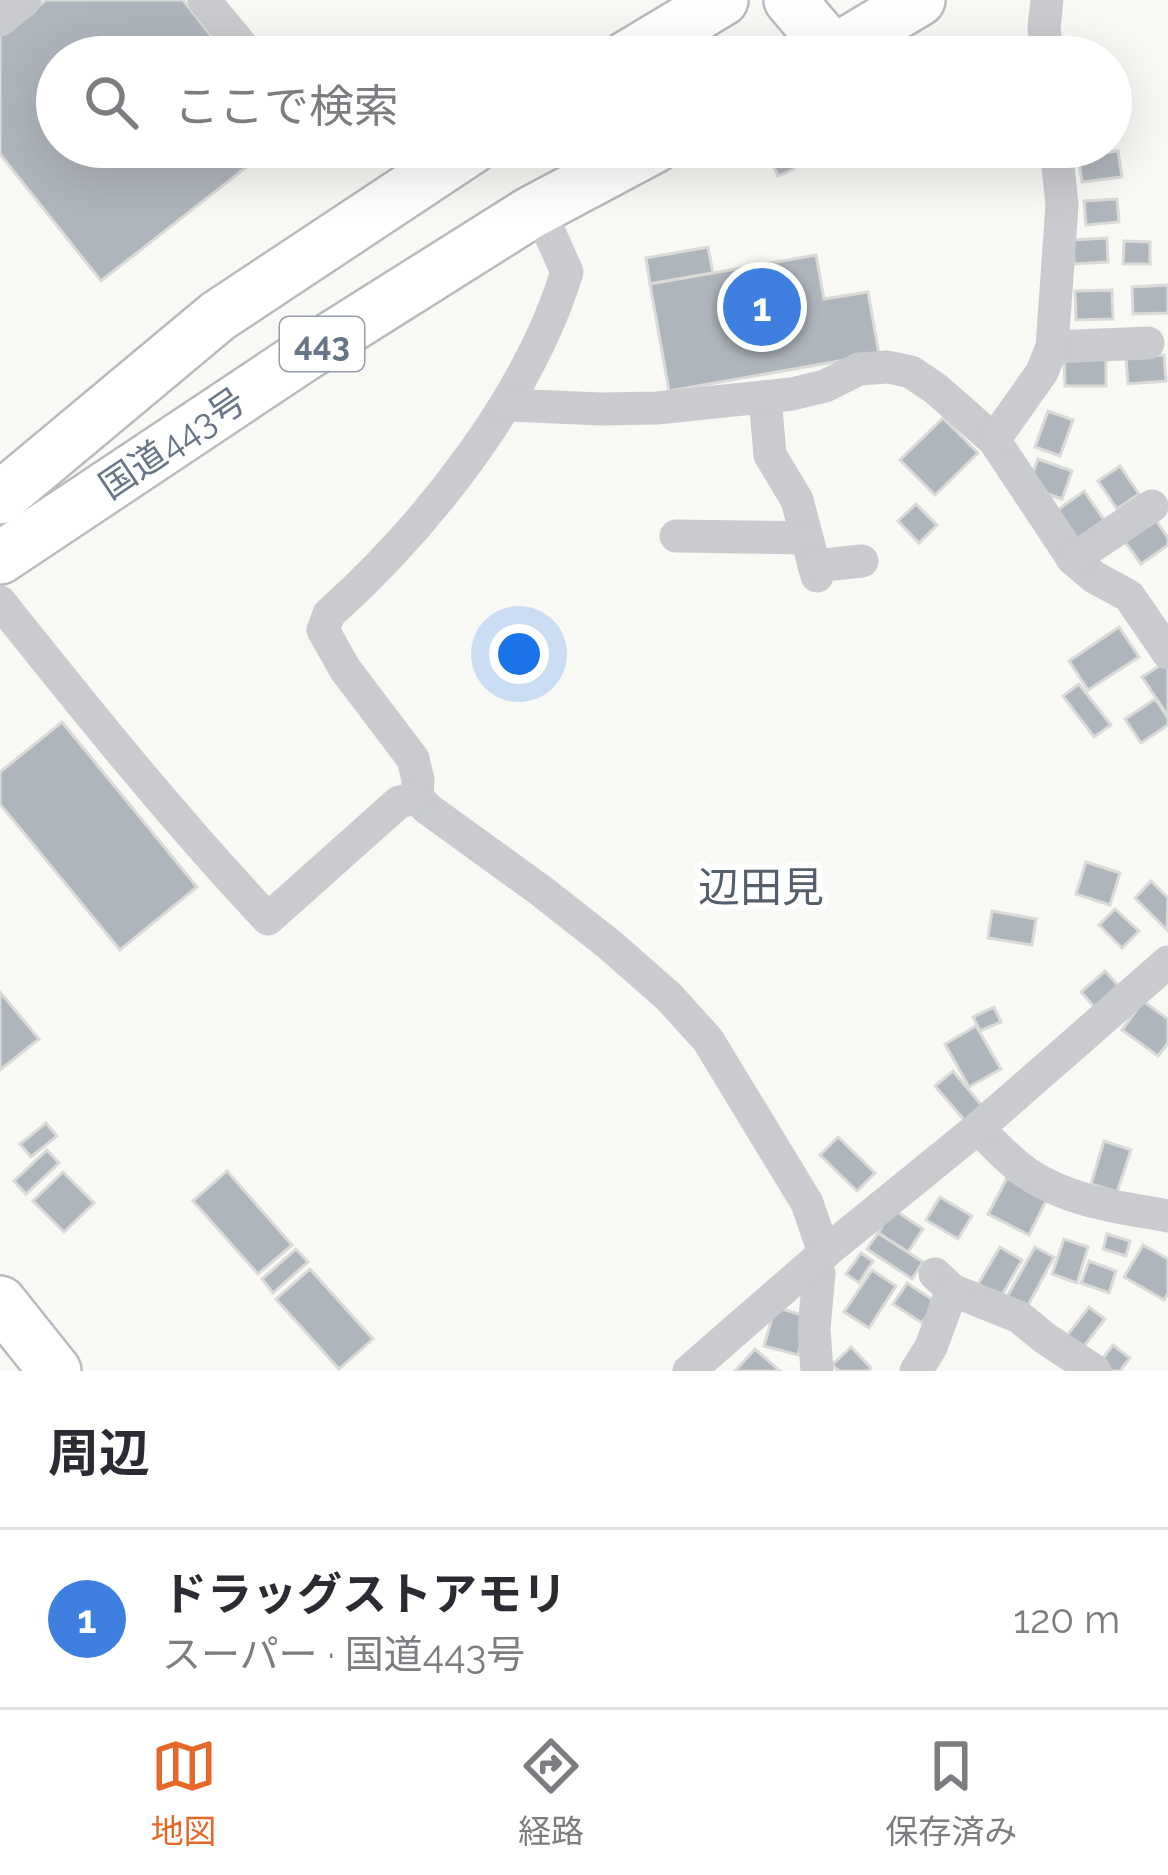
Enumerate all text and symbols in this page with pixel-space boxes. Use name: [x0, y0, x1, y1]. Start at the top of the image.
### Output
search box: [36, 36, 1132, 168]
icon: search: [78, 69, 144, 135]
text: ここで検索: [174, 80, 399, 133]
pin: 1: [723, 262, 801, 352]
road number: 443: [280, 317, 364, 371]
street label: 国道443号: [91, 379, 253, 507]
your location: [489, 624, 549, 684]
district label: 辺田見: [698, 863, 824, 912]
text: 周辺: [48, 1423, 150, 1483]
text: ドラッグストアモリ: [162, 1568, 567, 1621]
text: 1: [77, 1596, 97, 1642]
text: 120 m: [1013, 1596, 1120, 1642]
text: スーパー · 国道443号: [162, 1631, 525, 1677]
tab: 地図: [151, 1733, 217, 1853]
tab: 経路: [518, 1733, 584, 1853]
tab: 保存済み: [885, 1733, 1017, 1853]

